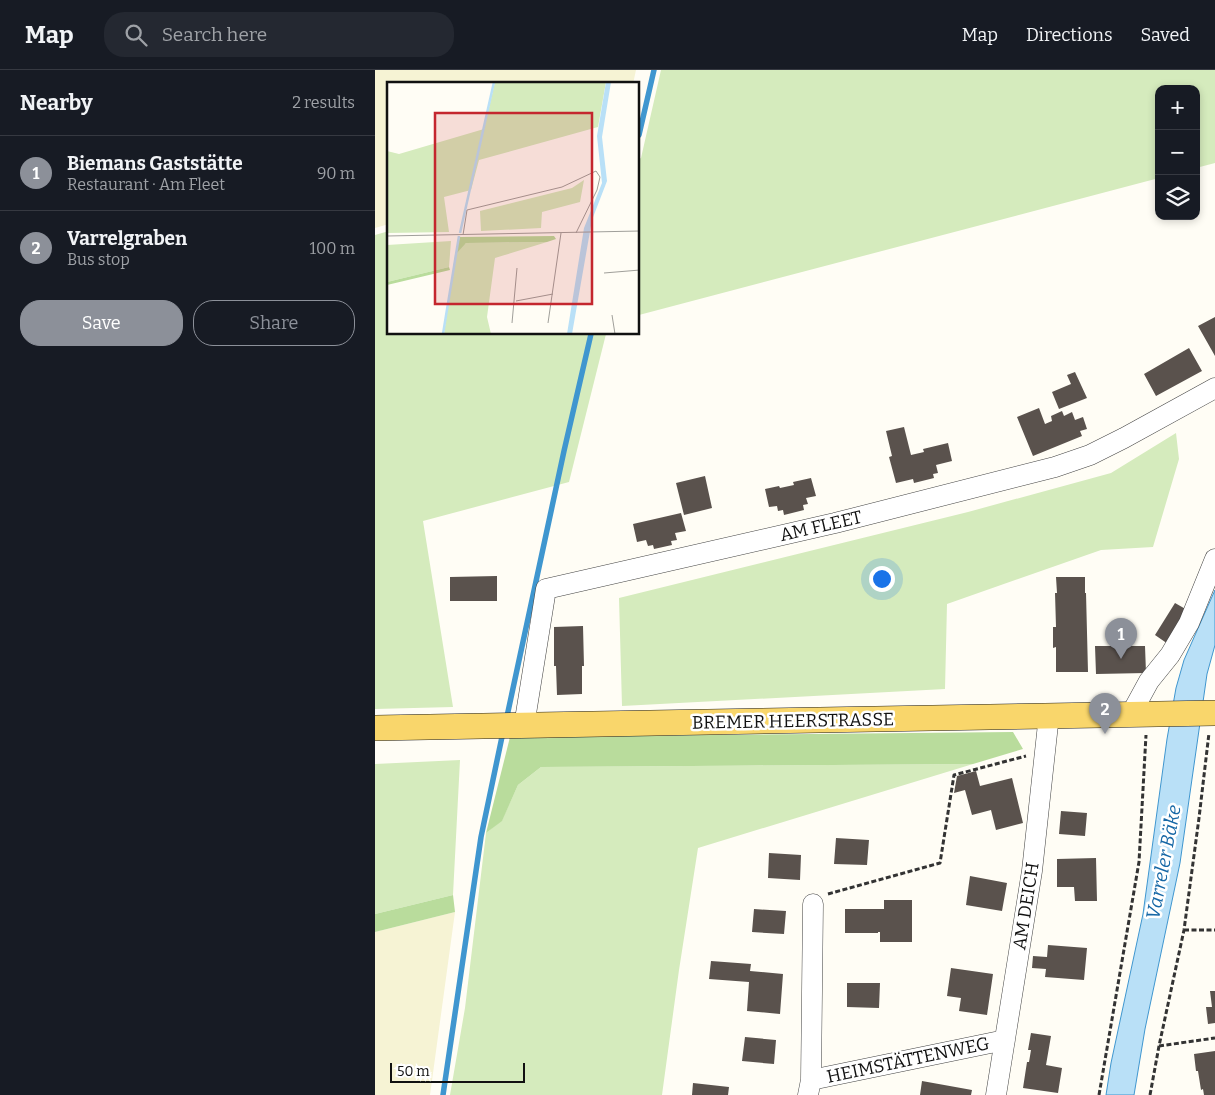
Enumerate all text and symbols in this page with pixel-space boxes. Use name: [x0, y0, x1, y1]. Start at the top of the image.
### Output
search box: [104, 12, 454, 57]
text: Map: [25, 21, 74, 49]
icon: search: [122, 21, 150, 49]
text: Search here: [162, 23, 267, 46]
text: Map: [962, 24, 998, 46]
text: Directions: [1026, 24, 1113, 46]
text: Saved: [1141, 24, 1190, 46]
inset map: [387, 82, 640, 335]
map controls: [1155, 85, 1200, 220]
button: +: [1155, 85, 1200, 130]
text: Nearby: [20, 90, 93, 116]
text: 2 results: [292, 93, 355, 112]
button: −: [1155, 130, 1200, 175]
text: Biemans Gaststätte: [67, 152, 243, 175]
text: 1: [33, 164, 39, 183]
text: 90 m: [317, 164, 355, 183]
text: Restaurant · Am Fleet: [67, 175, 225, 194]
button: layers: [1155, 175, 1200, 220]
text: Varrelgraben: [67, 227, 187, 250]
text: 2: [31, 239, 41, 258]
text: 100 m: [310, 239, 355, 258]
text: Bus stop: [67, 250, 130, 269]
button: Save: [20, 300, 183, 346]
button: Share: [193, 300, 355, 346]
street label: AM FLEET: [778, 506, 865, 546]
your location: [869, 566, 895, 592]
pin: 1: [1105, 618, 1137, 659]
pin: 2: [1089, 693, 1121, 734]
street label: BREMER HEERSTRASSE: [692, 708, 894, 734]
water label: Varreler Bäke: [1141, 803, 1186, 921]
street label: AM DEICH: [1008, 861, 1044, 951]
street label: HEIMSTÄTTENWEG: [825, 1032, 991, 1088]
scale bar: [390, 1060, 525, 1083]
text: 50 m: [397, 1063, 430, 1080]

